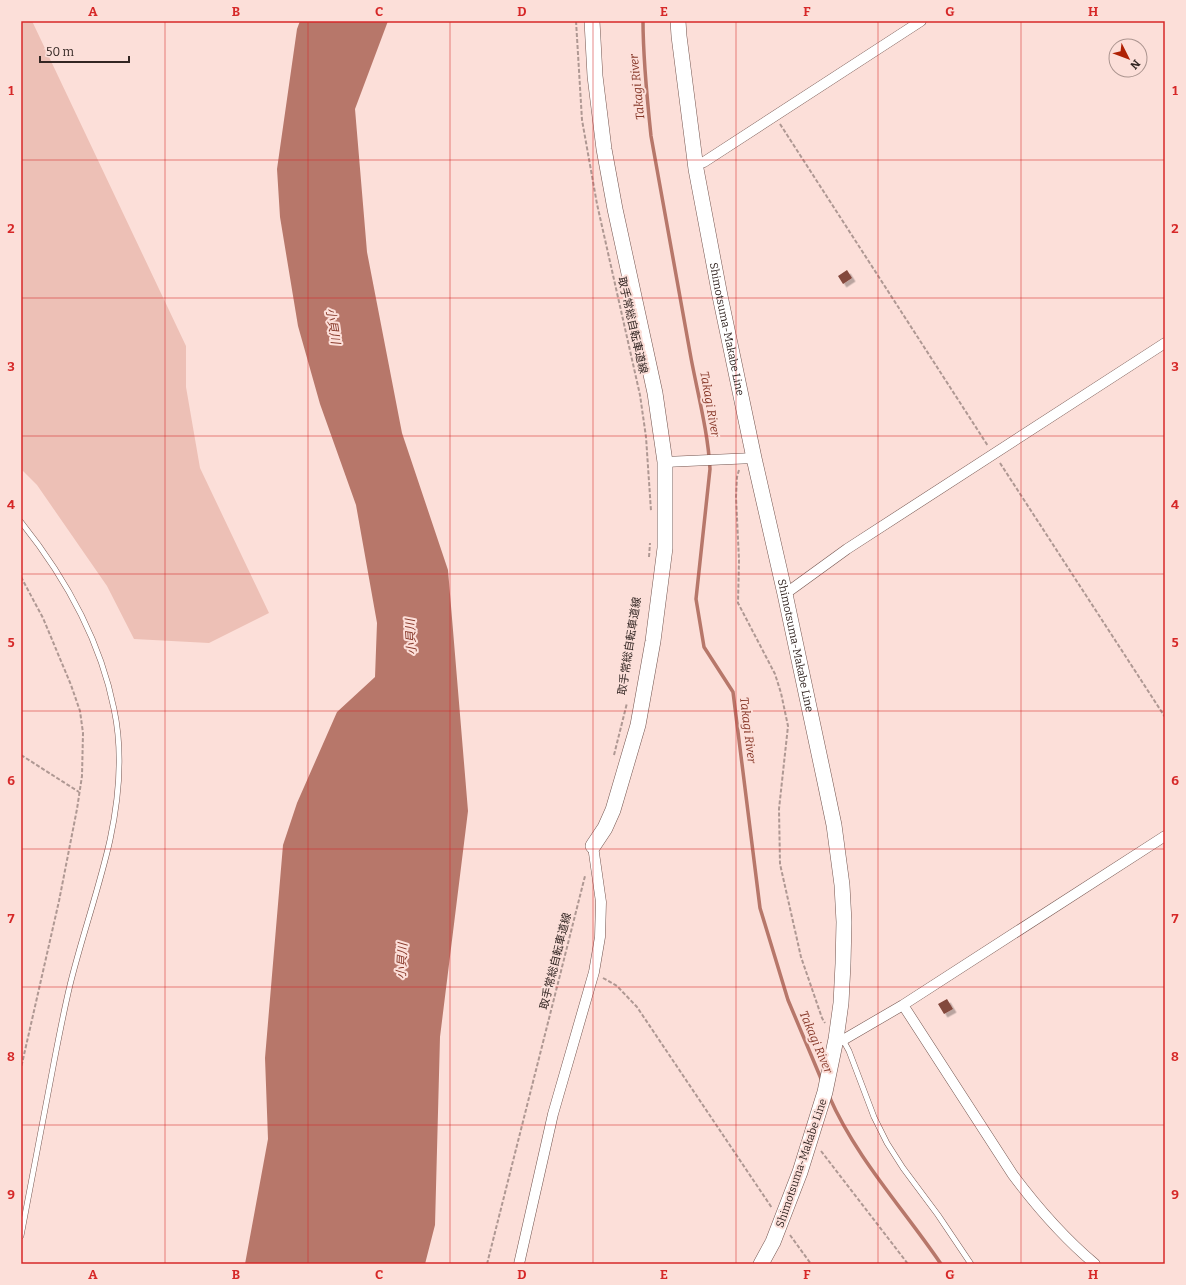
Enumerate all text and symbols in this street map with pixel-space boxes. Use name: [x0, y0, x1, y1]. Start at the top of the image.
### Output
text: A: [88, 4, 98, 19]
text: B: [232, 4, 240, 19]
text: C: [375, 4, 383, 19]
text: D: [517, 4, 527, 19]
text: E: [660, 4, 668, 19]
text: F: [803, 4, 811, 19]
text: G: [945, 4, 955, 19]
text: H: [1088, 4, 1098, 19]
scale bar: [40, 38, 129, 64]
north arrow: [1108, 38, 1148, 78]
text: 50 m: [46, 45, 75, 59]
water label: Takagi River: [626, 52, 647, 121]
text: N: [1127, 57, 1143, 72]
text: 1: [8, 83, 14, 98]
text: 1: [1172, 83, 1178, 98]
text: 2: [7, 221, 15, 236]
text: 2: [1171, 221, 1179, 236]
street label: Shimotsuma-Makabe Line: [707, 261, 747, 397]
street label: 取手常総自転車道線: [615, 275, 650, 375]
water label: 小貝川: [323, 307, 343, 347]
text: 3: [7, 359, 15, 374]
text: 3: [1171, 359, 1179, 374]
water label: Takagi River: [697, 370, 723, 439]
text: 4: [7, 497, 15, 512]
text: 4: [1171, 497, 1179, 512]
street label: Shimotsuma-Makabe Line: [775, 578, 816, 713]
street label: 取手常総自転車道線: [615, 596, 644, 696]
water label: 小貝川: [403, 617, 419, 655]
text: 5: [7, 635, 15, 650]
text: 5: [1171, 635, 1179, 650]
water label: Takagi River: [737, 696, 759, 765]
text: 6: [7, 773, 15, 788]
text: 6: [1171, 773, 1179, 788]
text: 7: [8, 911, 15, 926]
text: 7: [1172, 911, 1179, 926]
street label: 取手常総自転車道線: [537, 912, 574, 1011]
water label: 小貝川: [394, 941, 410, 979]
water label: Takagi River: [797, 1009, 836, 1076]
text: 8: [7, 1049, 15, 1064]
text: 8: [1171, 1049, 1179, 1064]
street label: Shimotsuma-Makabe Line: [773, 1097, 830, 1229]
text: 9: [7, 1187, 15, 1202]
text: 9: [1171, 1187, 1179, 1202]
text: A: [88, 1267, 98, 1282]
text: B: [232, 1267, 240, 1282]
text: C: [375, 1267, 383, 1282]
text: D: [517, 1267, 527, 1282]
text: E: [660, 1267, 668, 1282]
text: F: [803, 1267, 811, 1282]
text: G: [945, 1267, 955, 1282]
text: H: [1088, 1267, 1098, 1282]

